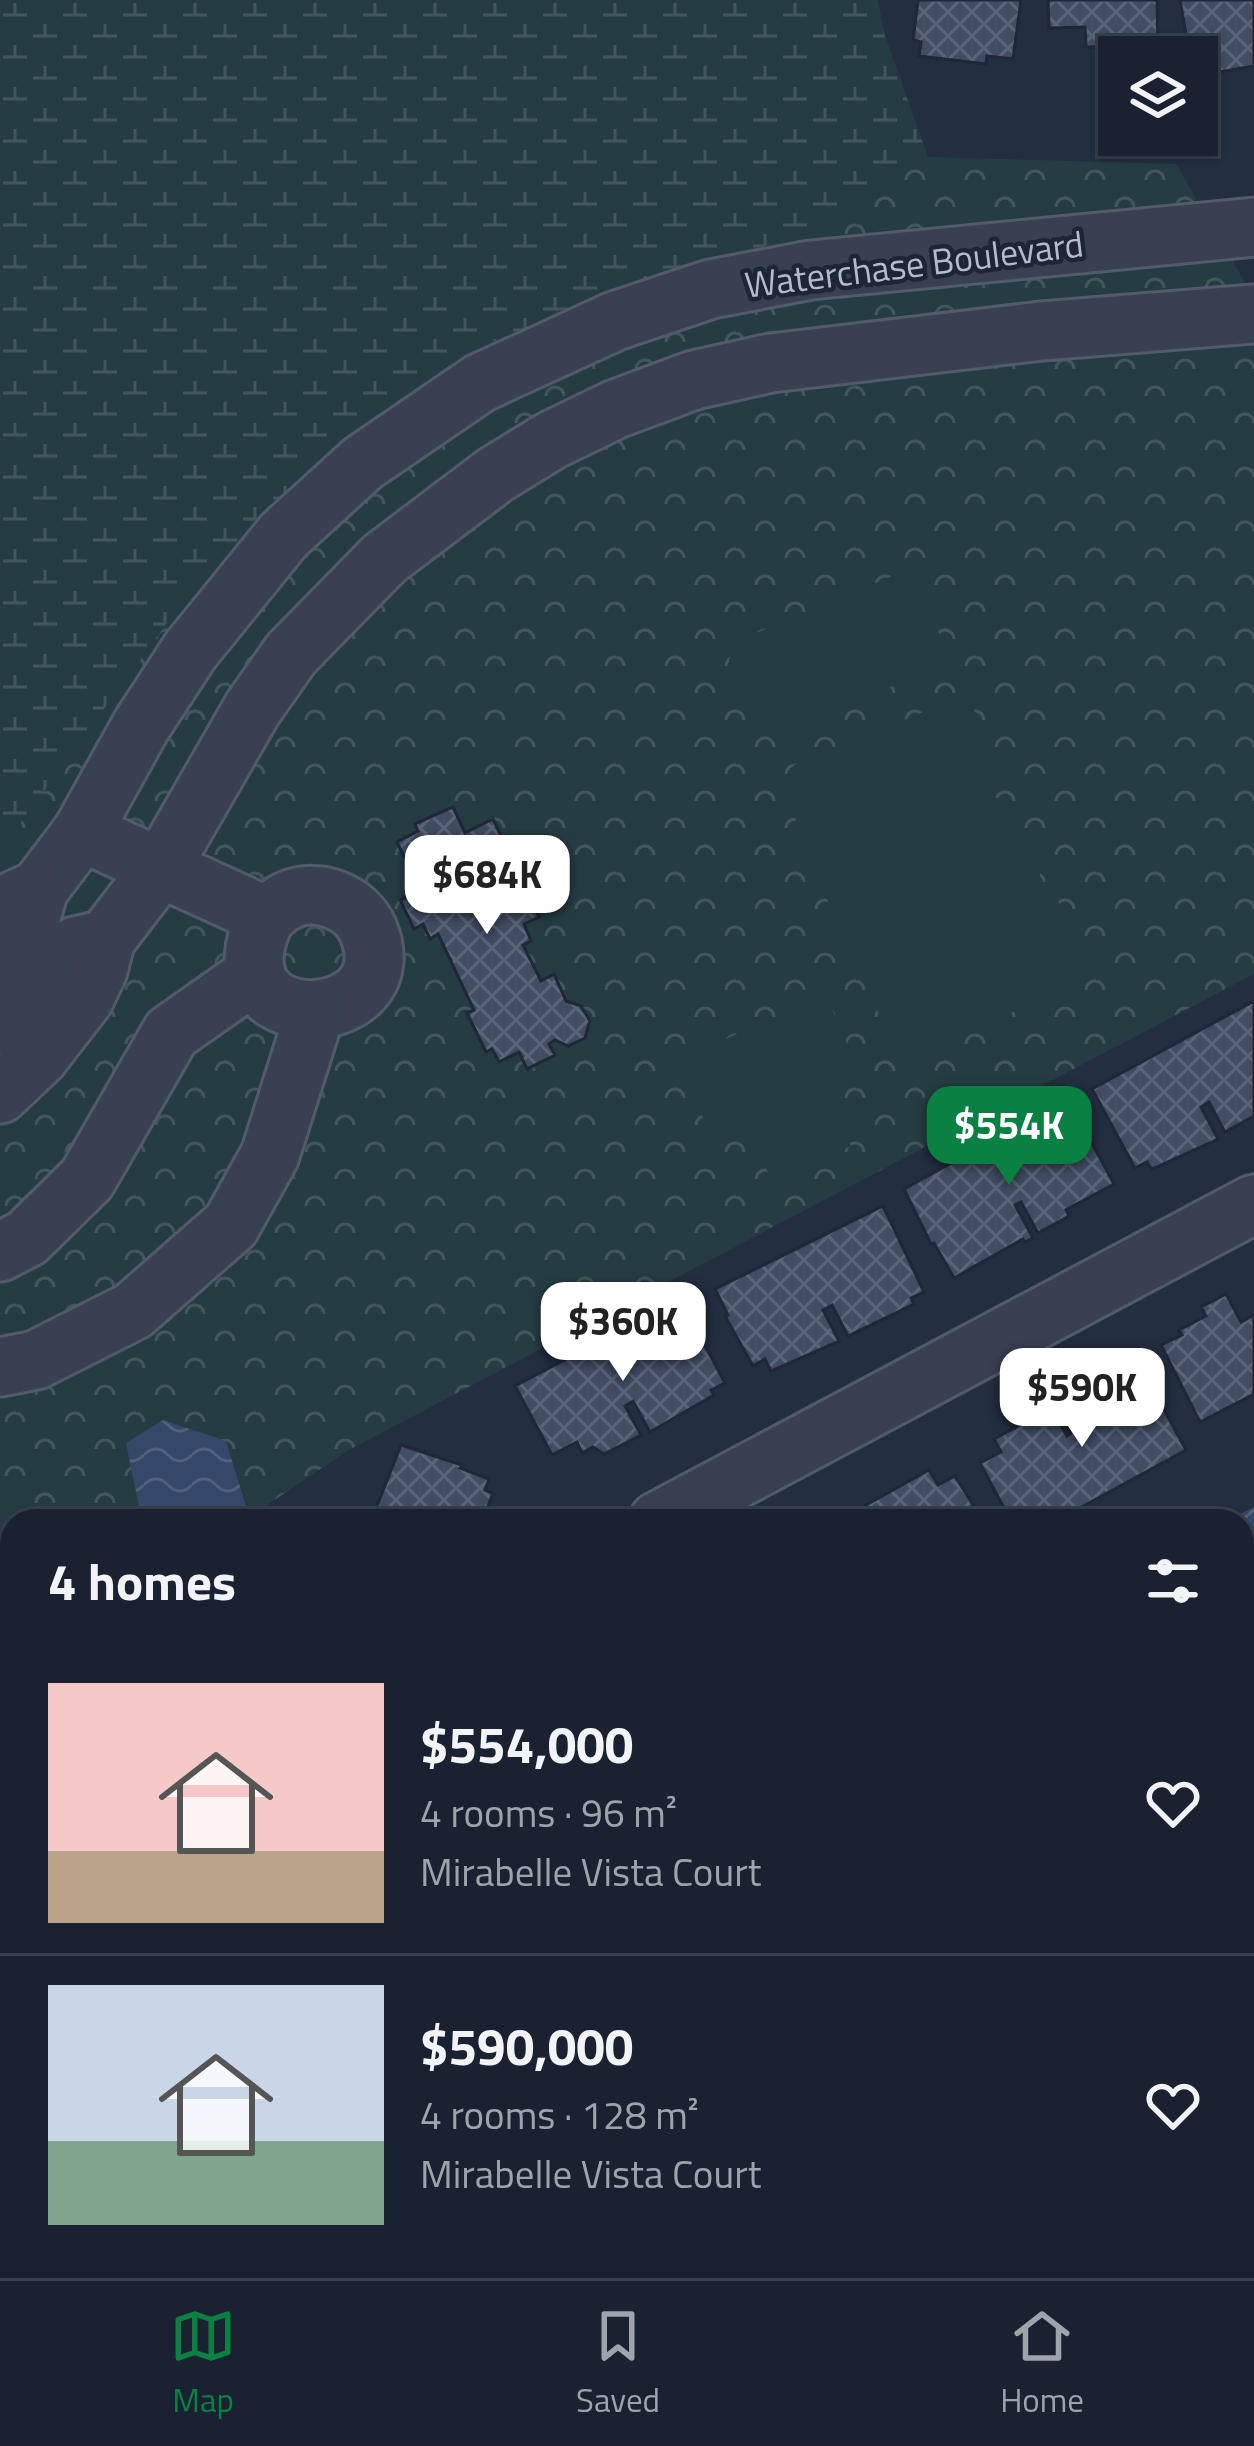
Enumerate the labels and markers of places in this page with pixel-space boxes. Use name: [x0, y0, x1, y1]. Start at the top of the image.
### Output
pin: $684K: [403, 835, 571, 937]
pin: $554K: [925, 1086, 1093, 1188]
pin: $360K: [539, 1282, 707, 1384]
pin: $590K: [998, 1348, 1166, 1450]

